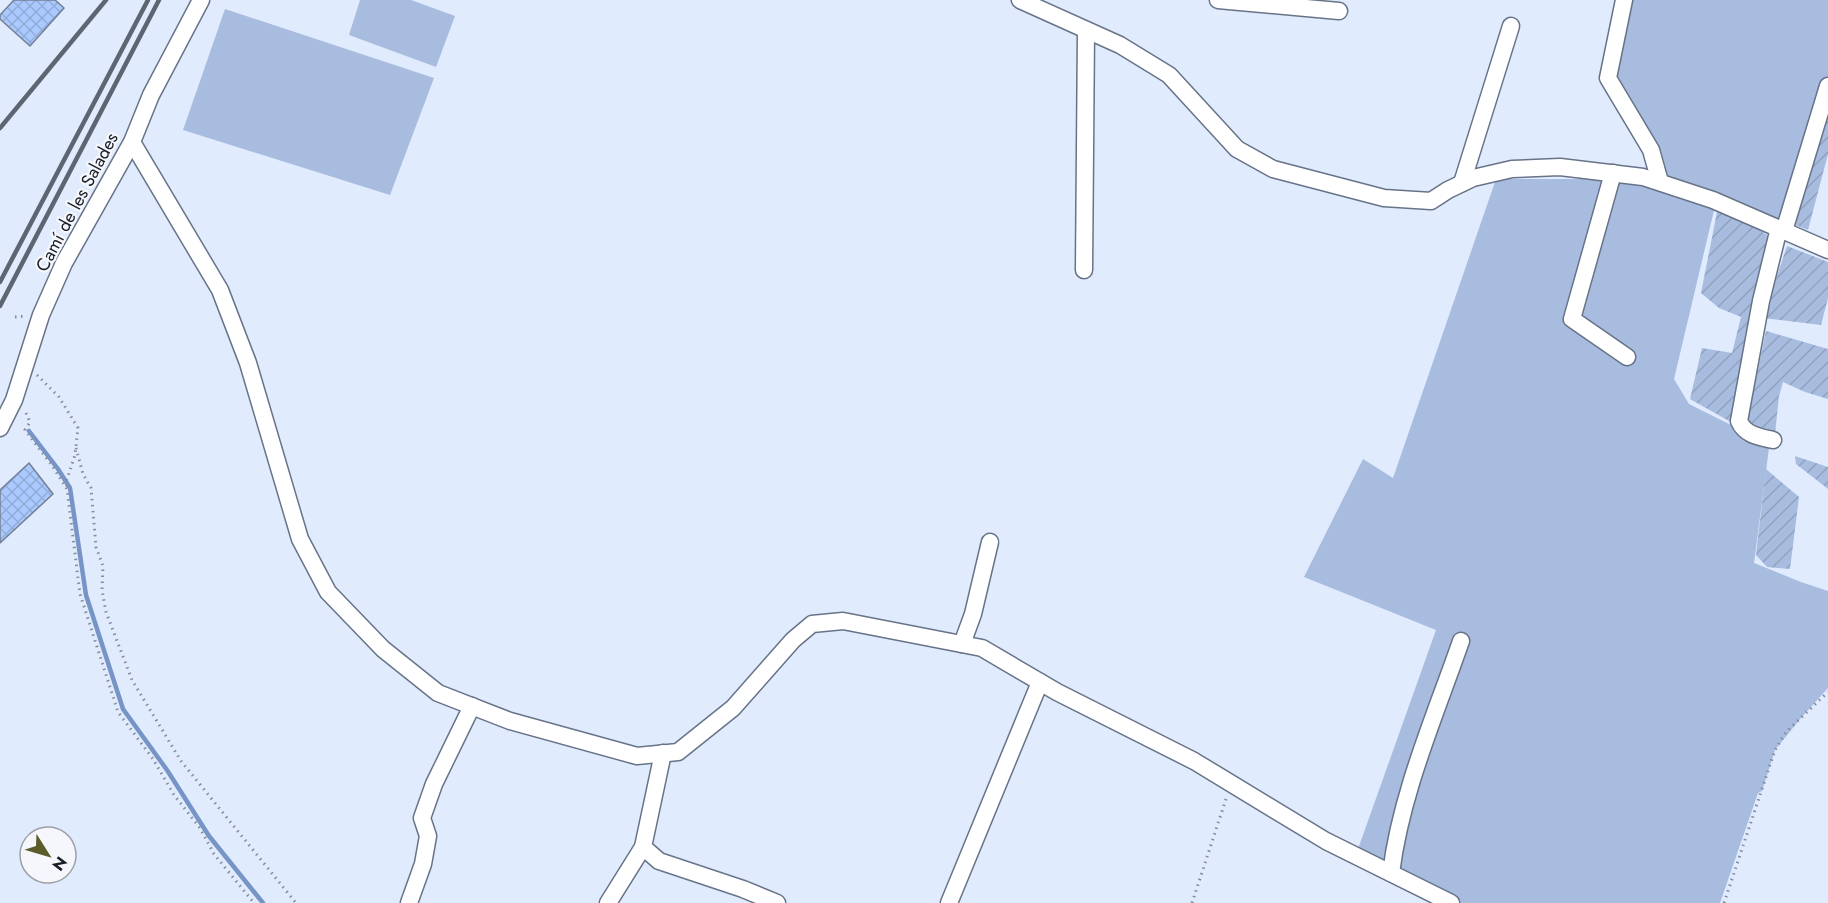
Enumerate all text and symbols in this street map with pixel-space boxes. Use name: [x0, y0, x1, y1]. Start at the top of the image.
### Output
street label: Camí de les Salades: [29, 128, 125, 276]
north arrow: [18, 825, 78, 885]
text: N: [47, 852, 73, 876]

